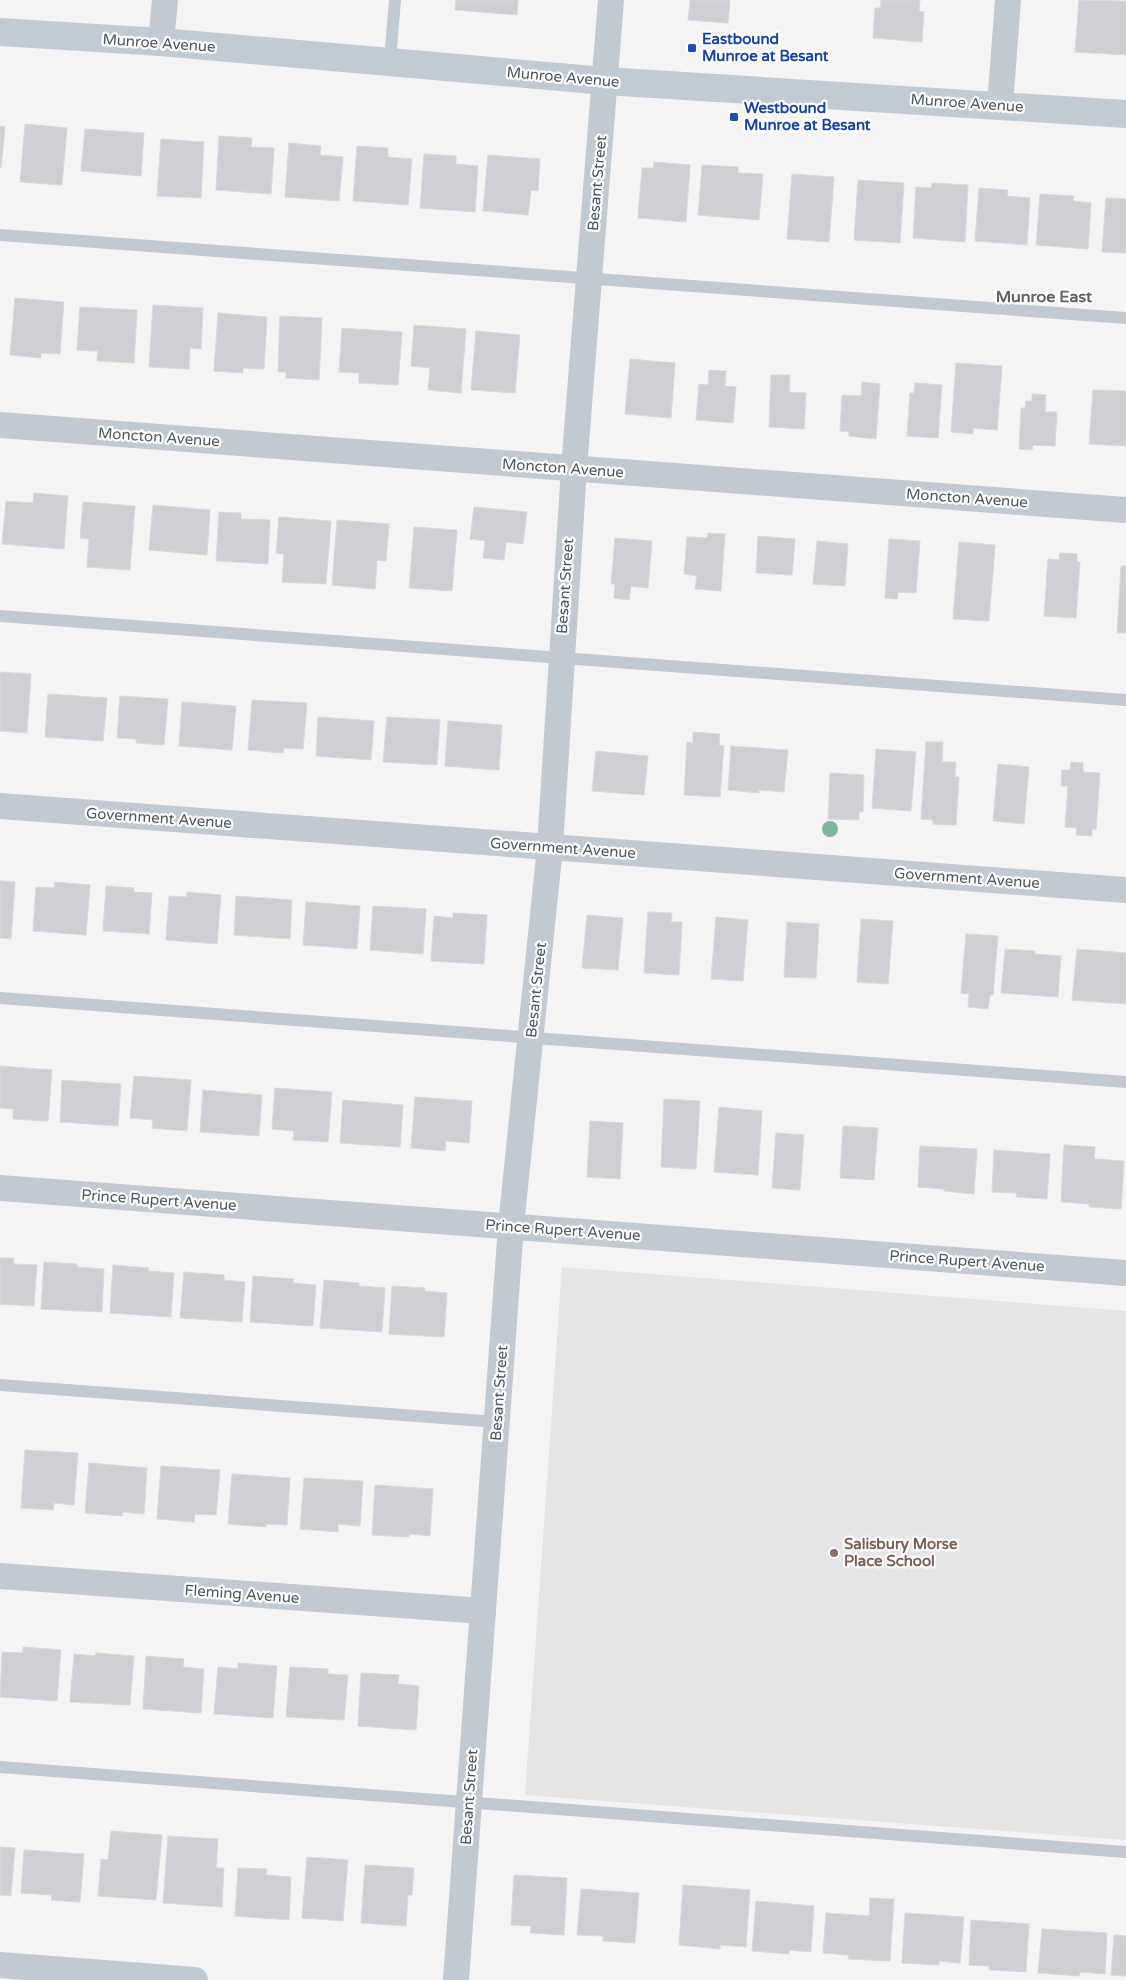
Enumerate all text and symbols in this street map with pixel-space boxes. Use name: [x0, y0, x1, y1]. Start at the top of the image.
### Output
street label: Munroe Avenue: [102, 30, 216, 56]
place label: Eastbound Munroe at Besant: [702, 30, 829, 65]
marker: Eastbound Munroe at Besant: [686, 42, 698, 54]
street label: Munroe Avenue: [506, 63, 620, 91]
street label: Munroe Avenue: [910, 90, 1024, 116]
place label: Westbound Munroe at Besant: [744, 99, 871, 134]
marker: Westbound Munroe at Besant: [728, 111, 740, 123]
street label: Besant Street: [584, 134, 610, 232]
district label: Munroe East: [996, 287, 1093, 307]
street label: Moncton Avenue: [98, 424, 220, 450]
street label: Moncton Avenue: [502, 455, 624, 481]
street label: Moncton Avenue: [906, 485, 1028, 511]
street label: Besant Street: [553, 537, 577, 634]
street label: Government Avenue: [85, 804, 233, 832]
street label: Government Avenue: [489, 834, 637, 862]
street label: Government Avenue: [893, 864, 1041, 892]
street label: Besant Street: [522, 941, 550, 1039]
street label: Prince Rupert Avenue: [81, 1186, 237, 1214]
street label: Prince Rupert Avenue: [485, 1216, 641, 1244]
street label: Prince Rupert Avenue: [889, 1247, 1045, 1275]
street label: Besant Street: [487, 1344, 511, 1441]
place label: Salisbury Morse Place School: [844, 1535, 958, 1570]
marker: Salisbury Morse Place School: [828, 1547, 840, 1559]
street label: Fleming Avenue: [184, 1581, 300, 1607]
street label: Besant Street: [457, 1748, 481, 1845]

